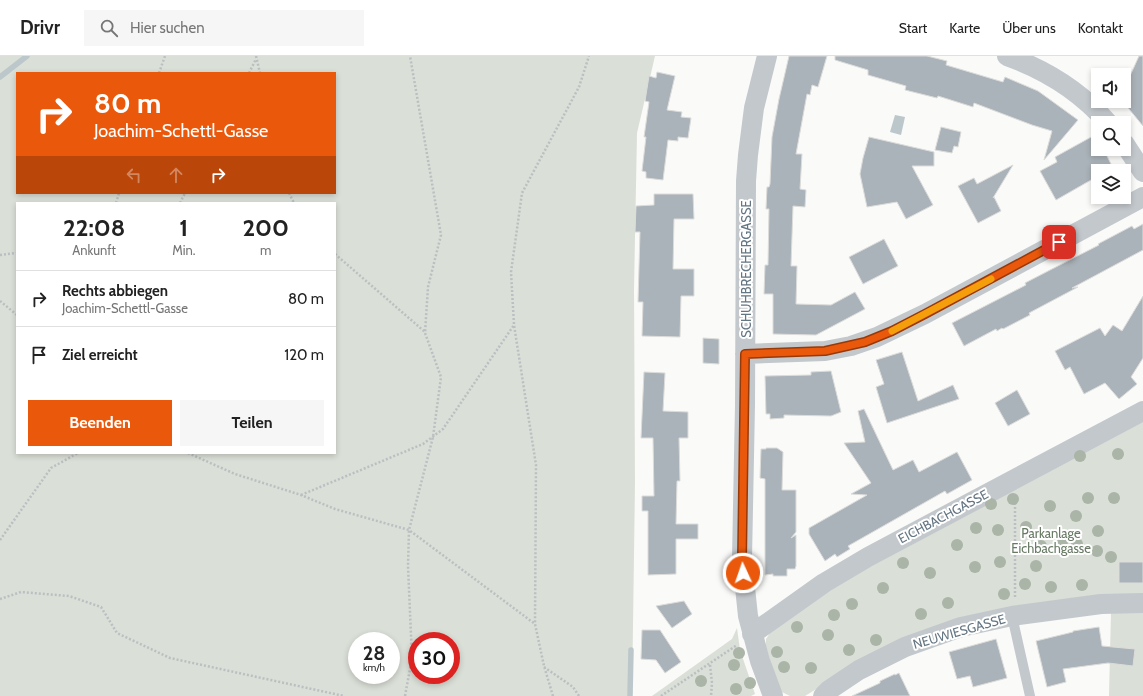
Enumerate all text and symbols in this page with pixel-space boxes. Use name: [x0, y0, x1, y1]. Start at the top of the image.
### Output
search box: [84, 10, 364, 46]
text: Drivr: [20, 16, 60, 39]
icon: search: [98, 17, 120, 39]
text: Hier suchen: [130, 19, 205, 37]
text: Start: [899, 19, 927, 37]
text: Karte: [949, 19, 980, 37]
text: Über uns: [1002, 19, 1056, 37]
text: Kontakt: [1078, 19, 1123, 37]
map controls: [1091, 68, 1131, 204]
button: sound: [1091, 68, 1131, 108]
text: 80 m: [94, 86, 161, 120]
icon: right: [28, 88, 80, 140]
button: search: [1091, 116, 1131, 156]
text: Joachim-Schettl-Gasse: [94, 120, 268, 142]
icon: left: [123, 164, 145, 186]
icon: ahead: [165, 164, 187, 186]
icon: right: [207, 164, 229, 186]
button: layers: [1091, 164, 1131, 204]
street label: SCHUHBRECHERGASSE: [738, 200, 754, 338]
text: 22:08: [63, 213, 125, 242]
text: 1: [179, 213, 188, 242]
text: 200: [242, 213, 289, 242]
pin: [1042, 225, 1076, 259]
icon: arrive: [1048, 231, 1070, 253]
text: Ankunft: [72, 242, 116, 258]
text: Min.: [172, 242, 195, 258]
text: m: [260, 242, 271, 258]
text: Rechts abbiegen: [62, 282, 168, 300]
icon: right: [28, 288, 50, 310]
text: 80 m: [288, 290, 324, 308]
text: Joachim-Schettl-Gasse: [62, 300, 188, 316]
icon: arrive: [28, 344, 50, 366]
text: Ziel erreicht: [62, 346, 138, 364]
text: 120 m: [284, 346, 324, 364]
button: Beenden: [28, 400, 172, 446]
button: Teilen: [180, 400, 324, 446]
street label: EICHBACHGASSE: [895, 486, 991, 546]
park label: Parkanlage Eichbachgasse: [1011, 525, 1091, 556]
position arrow: [722, 552, 764, 594]
street label: NEUWIESGASSE: [911, 610, 1007, 652]
speed limit sign: 30: [408, 632, 460, 684]
text: 28: [363, 641, 385, 665]
text: km/h: [363, 661, 385, 674]

